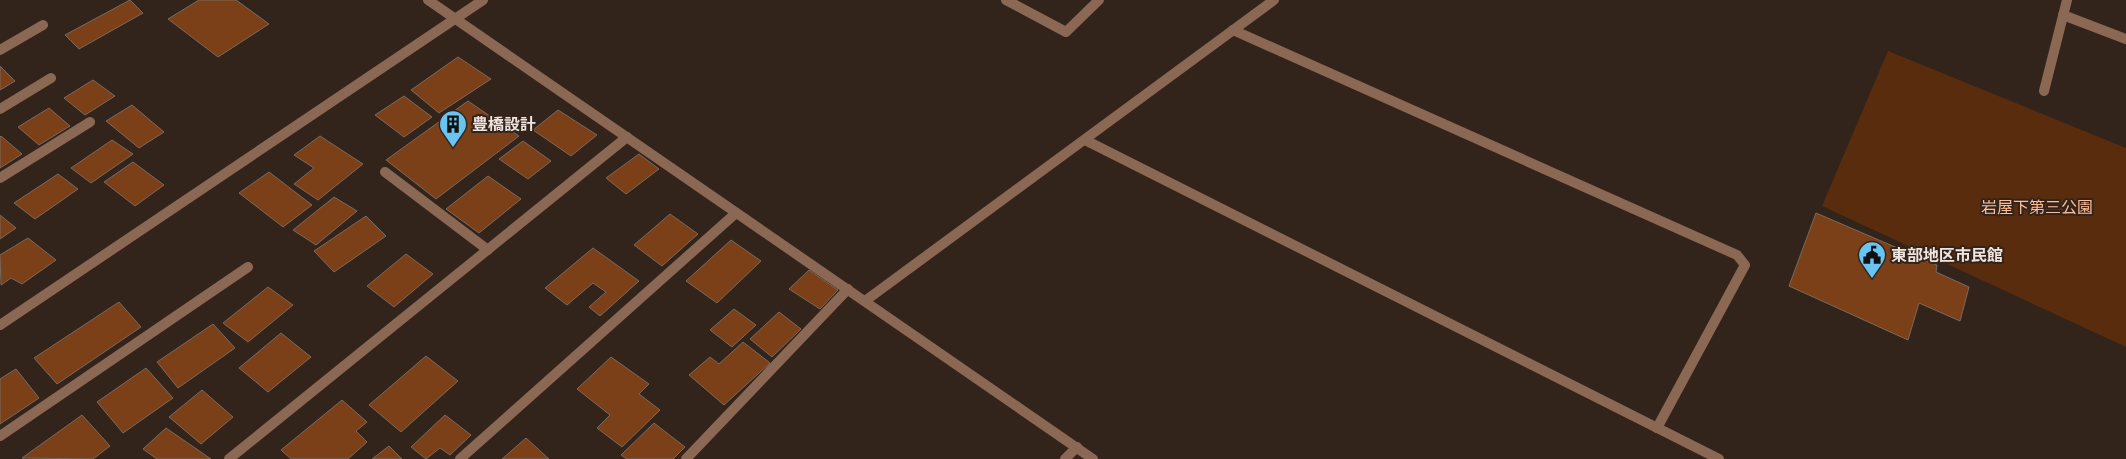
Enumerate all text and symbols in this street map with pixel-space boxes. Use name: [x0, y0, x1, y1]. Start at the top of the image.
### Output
building icon: 豊橋設計: [438, 109, 468, 148]
place label: 豊橋設計: [472, 115, 536, 134]
park label: 岩屋下第三公園: [1981, 198, 2093, 217]
public building icon: 東部地区市民館: [1857, 240, 1887, 279]
place label: 東部地区市民館: [1891, 246, 2003, 265]

